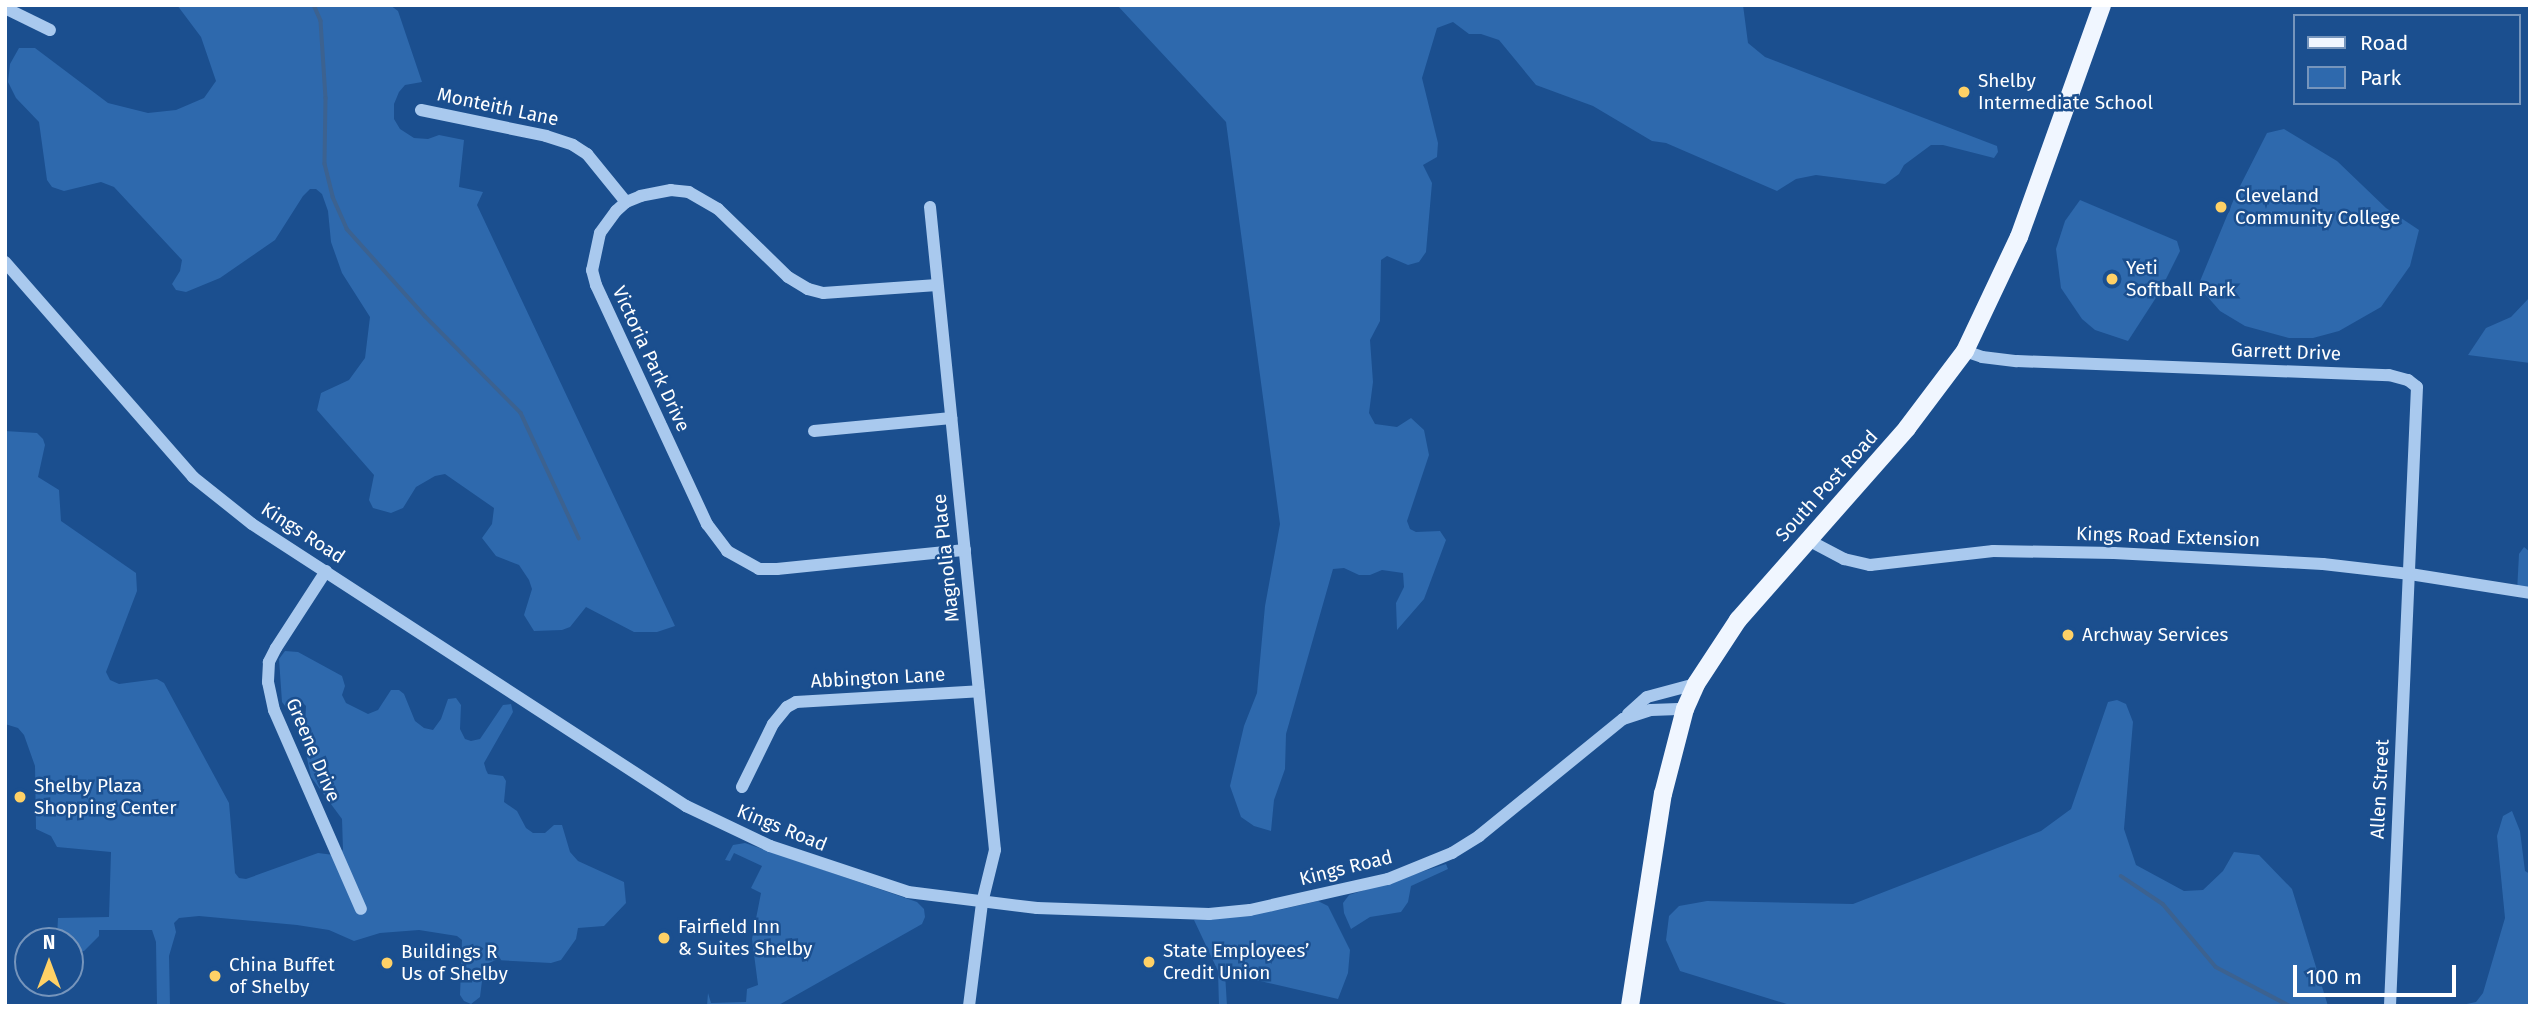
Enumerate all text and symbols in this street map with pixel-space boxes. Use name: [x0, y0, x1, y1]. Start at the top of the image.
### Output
legend: [2294, 14, 2521, 105]
text: Road: [2360, 30, 2408, 56]
text: Park: [2360, 65, 2401, 91]
place label: Shelby Intermediate School: [1978, 70, 2153, 114]
street label: Monteith Lane: [435, 83, 561, 131]
marker: Shelby Intermediate School: [1956, 84, 1972, 100]
place label: Cleveland Community College: [2235, 185, 2400, 229]
marker: Cleveland Community College: [2213, 199, 2229, 215]
place label: Yeti Softball Park: [2126, 257, 2235, 301]
marker: Yeti Softball Park: [2104, 271, 2120, 287]
street label: Victoria Park Drive: [607, 283, 695, 435]
street label: Garrett Drive: [2231, 339, 2341, 365]
street label: South Post Road: [1771, 426, 1883, 546]
street label: Magnolia Place: [928, 493, 964, 623]
street label: Kings Road: [257, 498, 349, 568]
street label: Kings Road Extension: [2076, 522, 2260, 552]
place label: Archway Services: [2082, 624, 2228, 646]
marker: Archway Services: [2060, 627, 2076, 643]
street label: Abbington Lane: [810, 663, 946, 693]
street label: Greene Drive: [281, 695, 345, 805]
street label: Allen Street: [2366, 738, 2394, 840]
place label: Shelby Plaza Shopping Center: [34, 775, 177, 819]
marker: Shelby Plaza Shopping Center: [12, 789, 28, 805]
street label: Kings Road: [734, 800, 830, 856]
street label: Kings Road: [1297, 845, 1395, 891]
place label: Fairfield Inn & Suites Shelby: [678, 916, 812, 960]
north arrow: [14, 927, 84, 997]
marker: Fairfield Inn & Suites Shelby: [656, 930, 672, 946]
text: N: [43, 931, 55, 954]
place label: State Employees’ Credit Union: [1163, 940, 1309, 984]
place label: Buildings R Us of Shelby: [401, 941, 508, 985]
scale bar: [2297, 951, 2460, 995]
place label: China Buffet of Shelby: [229, 954, 335, 998]
marker: State Employees’ Credit Union: [1141, 954, 1157, 970]
marker: Buildings R Us of Shelby: [379, 955, 395, 971]
text: 100 m: [2306, 964, 2362, 990]
marker: China Buffet of Shelby: [207, 968, 223, 984]

